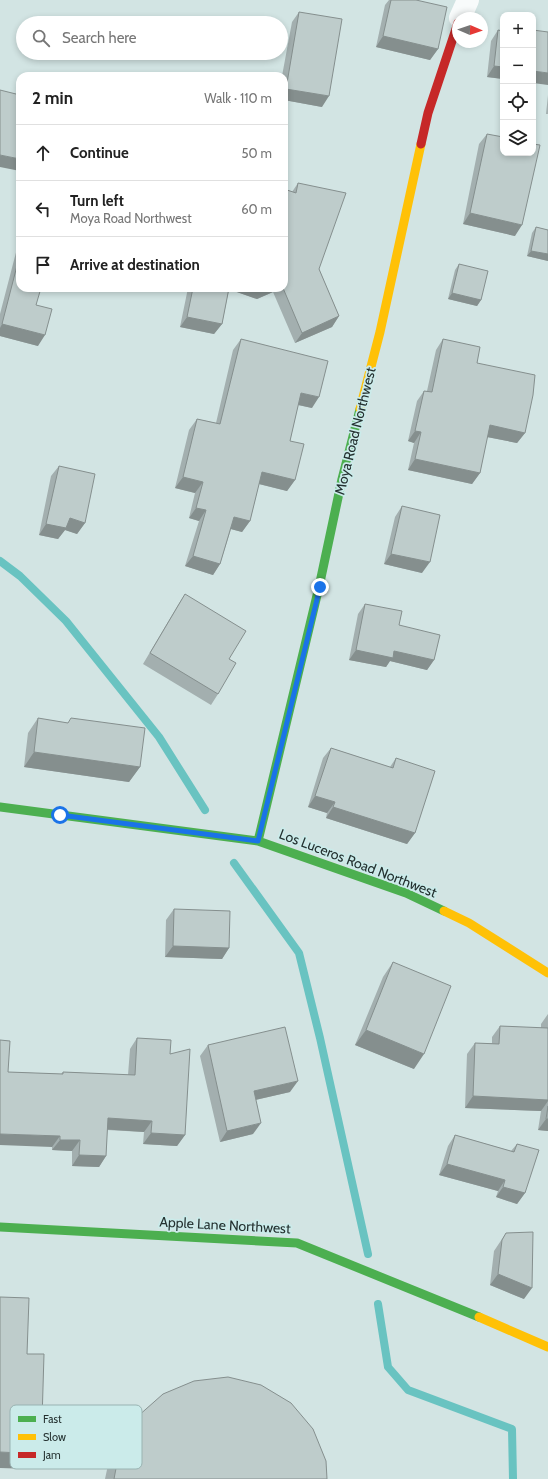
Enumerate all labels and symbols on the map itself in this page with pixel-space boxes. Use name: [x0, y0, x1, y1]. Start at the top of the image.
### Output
north arrow: [452, 12, 488, 48]
street label: Moya Road Northwest: [330, 365, 380, 497]
route end: [311, 578, 329, 596]
route start: [51, 806, 69, 824]
street label: Los Luceros Road Northwest: [277, 825, 440, 901]
street label: Apple Lane Northwest: [159, 1213, 291, 1237]
legend: [10, 1405, 142, 1469]
text: Fast: [43, 1412, 62, 1426]
text: Slow: [43, 1430, 66, 1444]
text: Jam: [42, 1448, 61, 1462]

